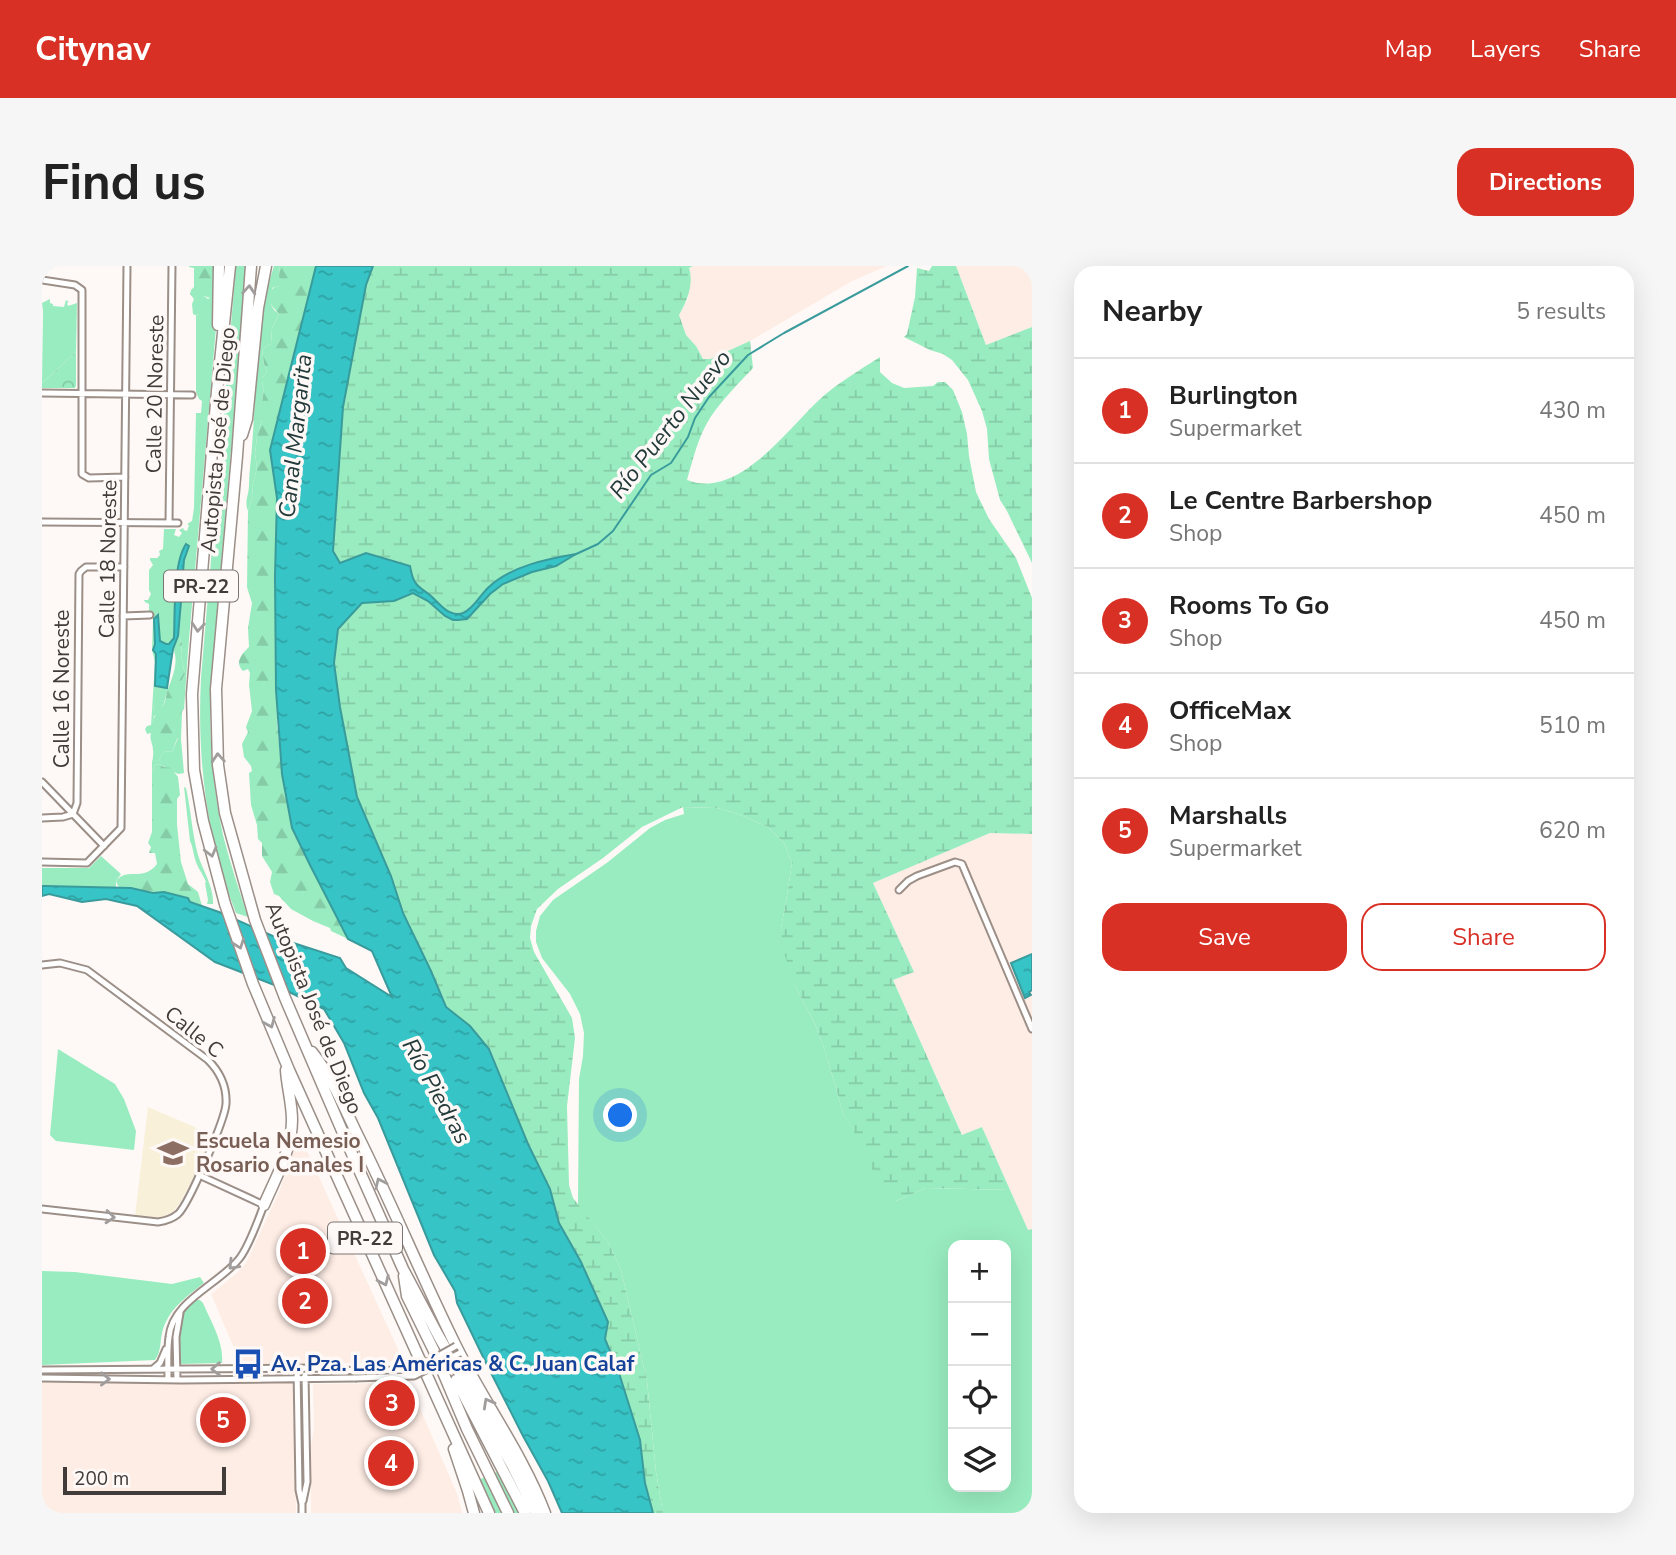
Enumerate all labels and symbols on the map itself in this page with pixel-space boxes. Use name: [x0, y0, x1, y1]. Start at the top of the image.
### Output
one-way arrow: [241, 284, 256, 295]
street label: Calle 20 Noreste: [140, 314, 170, 474]
street label: Autopista José de Diego: [194, 326, 242, 554]
water label: Río Puerto Nuevo: [602, 343, 738, 505]
water label: Canal Margarita: [271, 353, 320, 520]
street label: Calle 18 Noreste: [93, 479, 123, 639]
road number: PR-22: [164, 570, 238, 602]
street label: Calle 16 Noreste: [48, 610, 76, 768]
one-way arrow: [191, 622, 206, 633]
one-way arrow: [211, 752, 226, 763]
one-way arrow: [203, 846, 217, 858]
street label: Autopista José de Diego: [259, 898, 369, 1118]
one-way arrow: [231, 937, 245, 949]
street label: Calle C: [159, 1000, 229, 1064]
one-way arrow: [261, 1016, 275, 1028]
water label: Río Piedras: [395, 1033, 478, 1150]
your location: [603, 1098, 637, 1132]
place label: Escuela Nemesio Rosario Canales I: [196, 1127, 364, 1179]
school or university icon: Escuela Nemesio Rosario Canales I: [156, 1136, 190, 1170]
one-way arrow: [374, 1178, 388, 1190]
one-way arrow: [104, 1209, 116, 1224]
road number: PR-22: [328, 1222, 402, 1254]
pin: 1: [280, 1225, 326, 1277]
one-way arrow: [229, 1257, 241, 1270]
one-way arrow: [376, 1274, 390, 1286]
pin: 2: [282, 1275, 328, 1327]
bus stop icon: Av. Pza. Las Américas & C. Juan Calaf: [231, 1347, 265, 1381]
place label: Av. Pza. Las Américas & C. Juan Calaf: [271, 1350, 635, 1378]
one-way arrow: [211, 1361, 221, 1377]
one-way arrow: [100, 1371, 111, 1387]
pin: 3: [369, 1377, 415, 1429]
pin: 5: [200, 1394, 246, 1446]
one-way arrow: [483, 1398, 496, 1410]
pin: 4: [368, 1437, 414, 1489]
scale bar: [63, 1464, 226, 1496]

